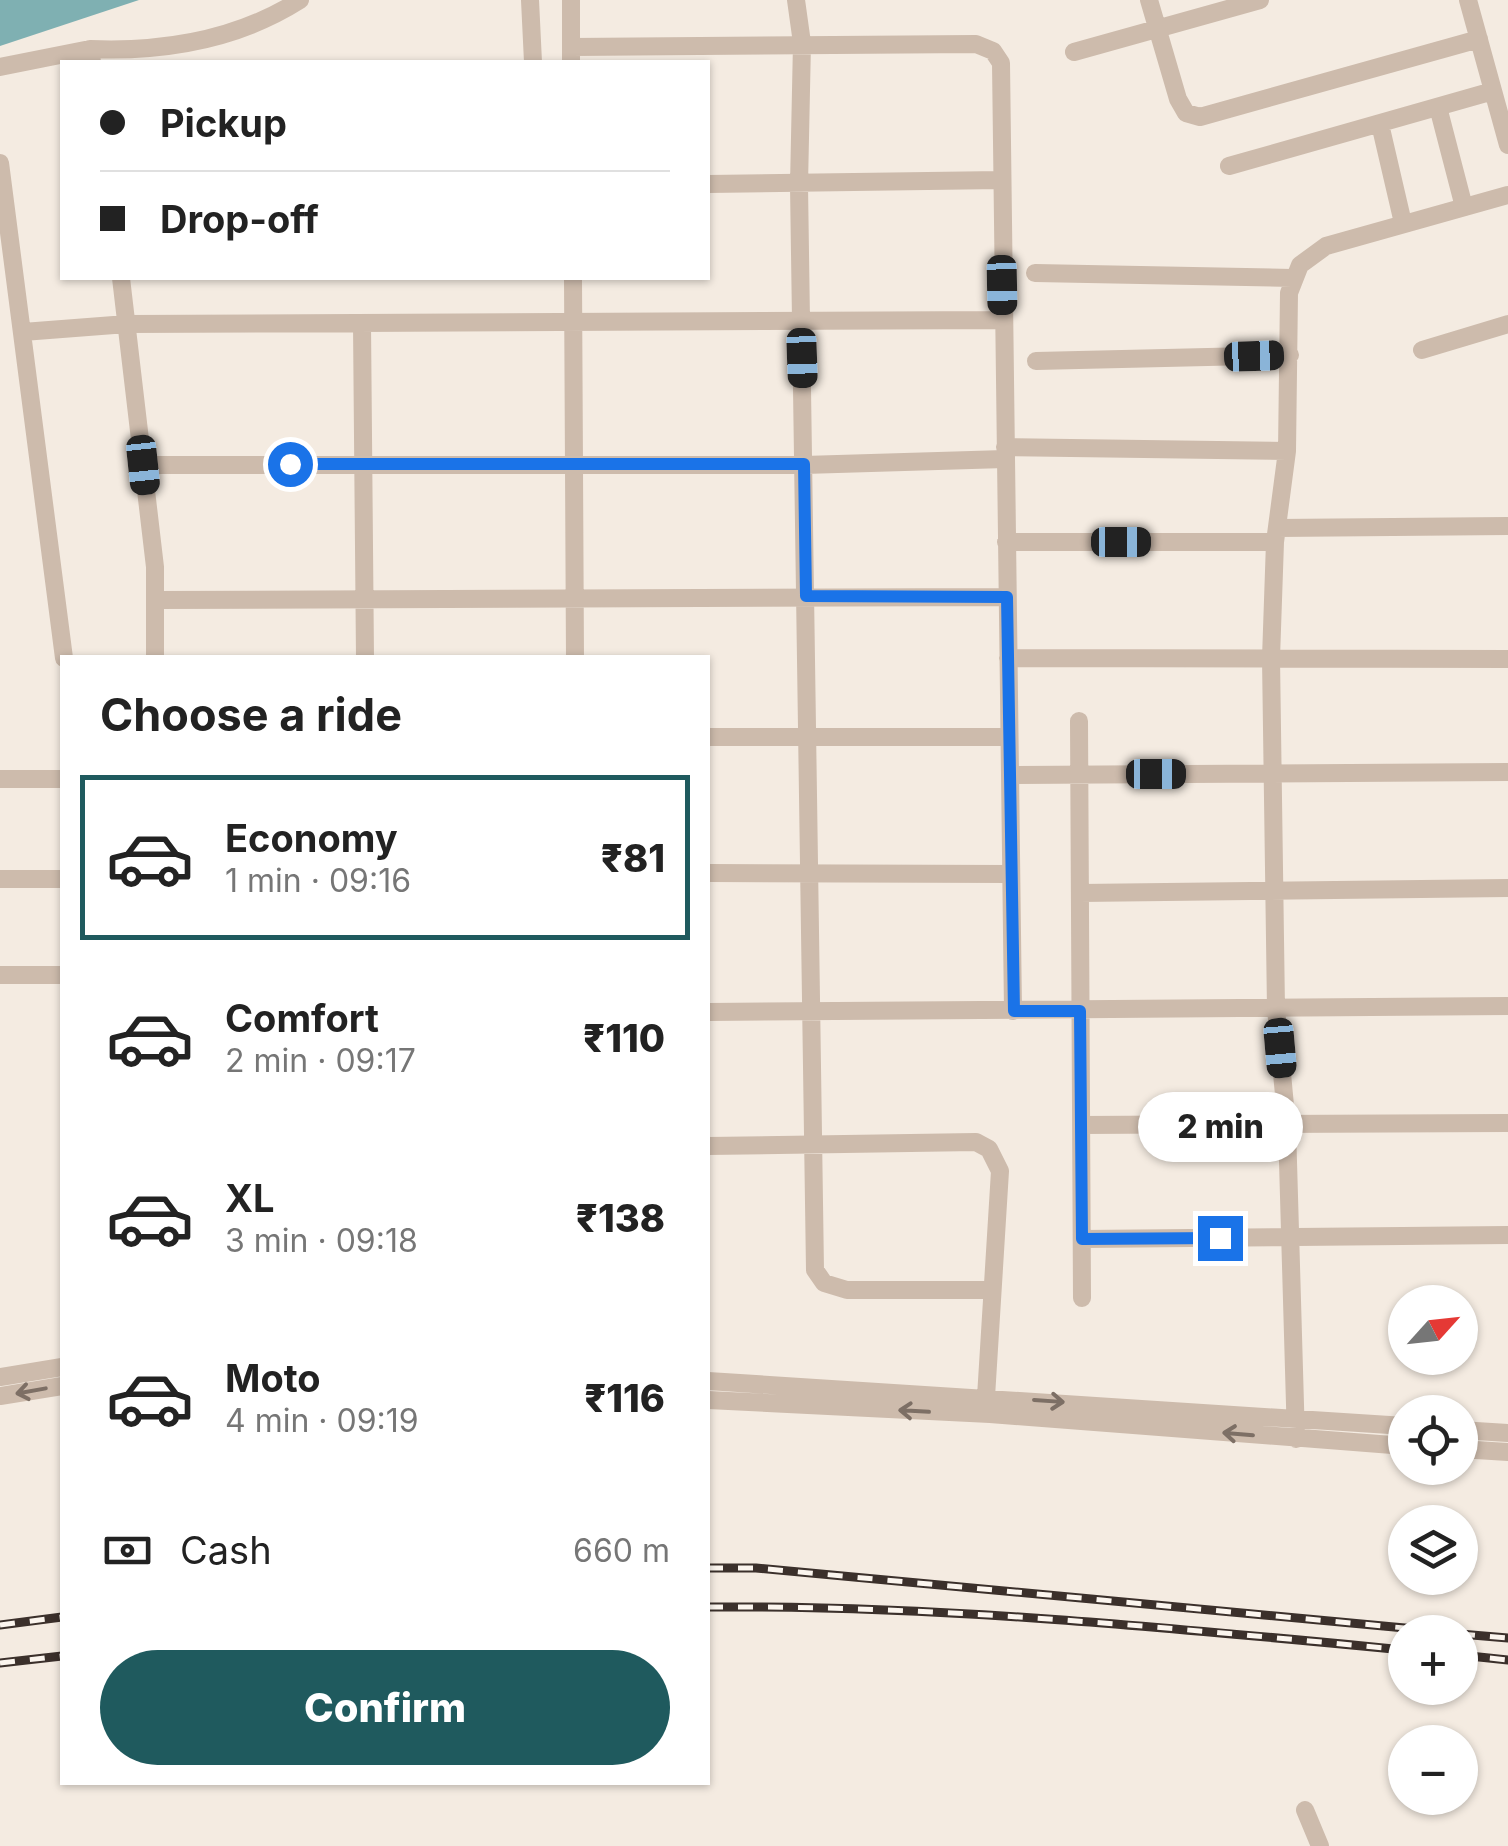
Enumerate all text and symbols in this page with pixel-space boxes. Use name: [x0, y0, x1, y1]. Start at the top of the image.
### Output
text: Pickup: [160, 100, 287, 146]
text: Drop-off: [160, 196, 319, 242]
car: [986, 255, 1018, 315]
car: [786, 327, 818, 389]
car: [1223, 340, 1285, 372]
car: [125, 434, 161, 496]
route start: [268, 442, 313, 487]
car: [1091, 527, 1151, 557]
text: Choose a ride: [100, 687, 402, 742]
car: [1126, 759, 1186, 789]
icon: car: [105, 813, 195, 903]
text: Economy: [225, 815, 398, 861]
text: ₹81: [601, 835, 665, 881]
text: 1 min · 09:16: [225, 861, 411, 900]
icon: car: [105, 993, 195, 1083]
text: Comfort: [225, 995, 379, 1041]
text: ₹110: [583, 1015, 665, 1061]
car: [1262, 1017, 1298, 1079]
text: 2 min · 09:17: [225, 1041, 416, 1080]
callout: 2 min: [1138, 1093, 1302, 1163]
text: 2 min: [1177, 1107, 1264, 1146]
icon: car: [105, 1173, 195, 1263]
text: XL: [225, 1175, 275, 1221]
text: ₹138: [576, 1195, 665, 1241]
route end: [1198, 1216, 1243, 1261]
text: 3 min · 09:18: [225, 1221, 418, 1260]
north arrow: [1388, 1285, 1478, 1375]
map controls: [1388, 1285, 1478, 1815]
icon: car: [105, 1353, 195, 1443]
text: Moto: [225, 1355, 321, 1401]
text: ₹116: [584, 1375, 665, 1421]
one-way arrow: [15, 1382, 48, 1401]
one-way arrow: [1033, 1392, 1065, 1411]
button: locate: [1388, 1395, 1478, 1485]
text: 4 min · 09:19: [225, 1401, 419, 1440]
one-way arrow: [898, 1401, 930, 1420]
one-way arrow: [1222, 1425, 1254, 1444]
button: layers: [1388, 1505, 1478, 1595]
icon: cash: [100, 1523, 155, 1578]
text: Cash: [180, 1527, 272, 1573]
text: 660 m: [573, 1531, 670, 1570]
button: +: [1388, 1615, 1478, 1705]
button: Confirm: [100, 1650, 670, 1765]
button: −: [1388, 1725, 1478, 1815]

